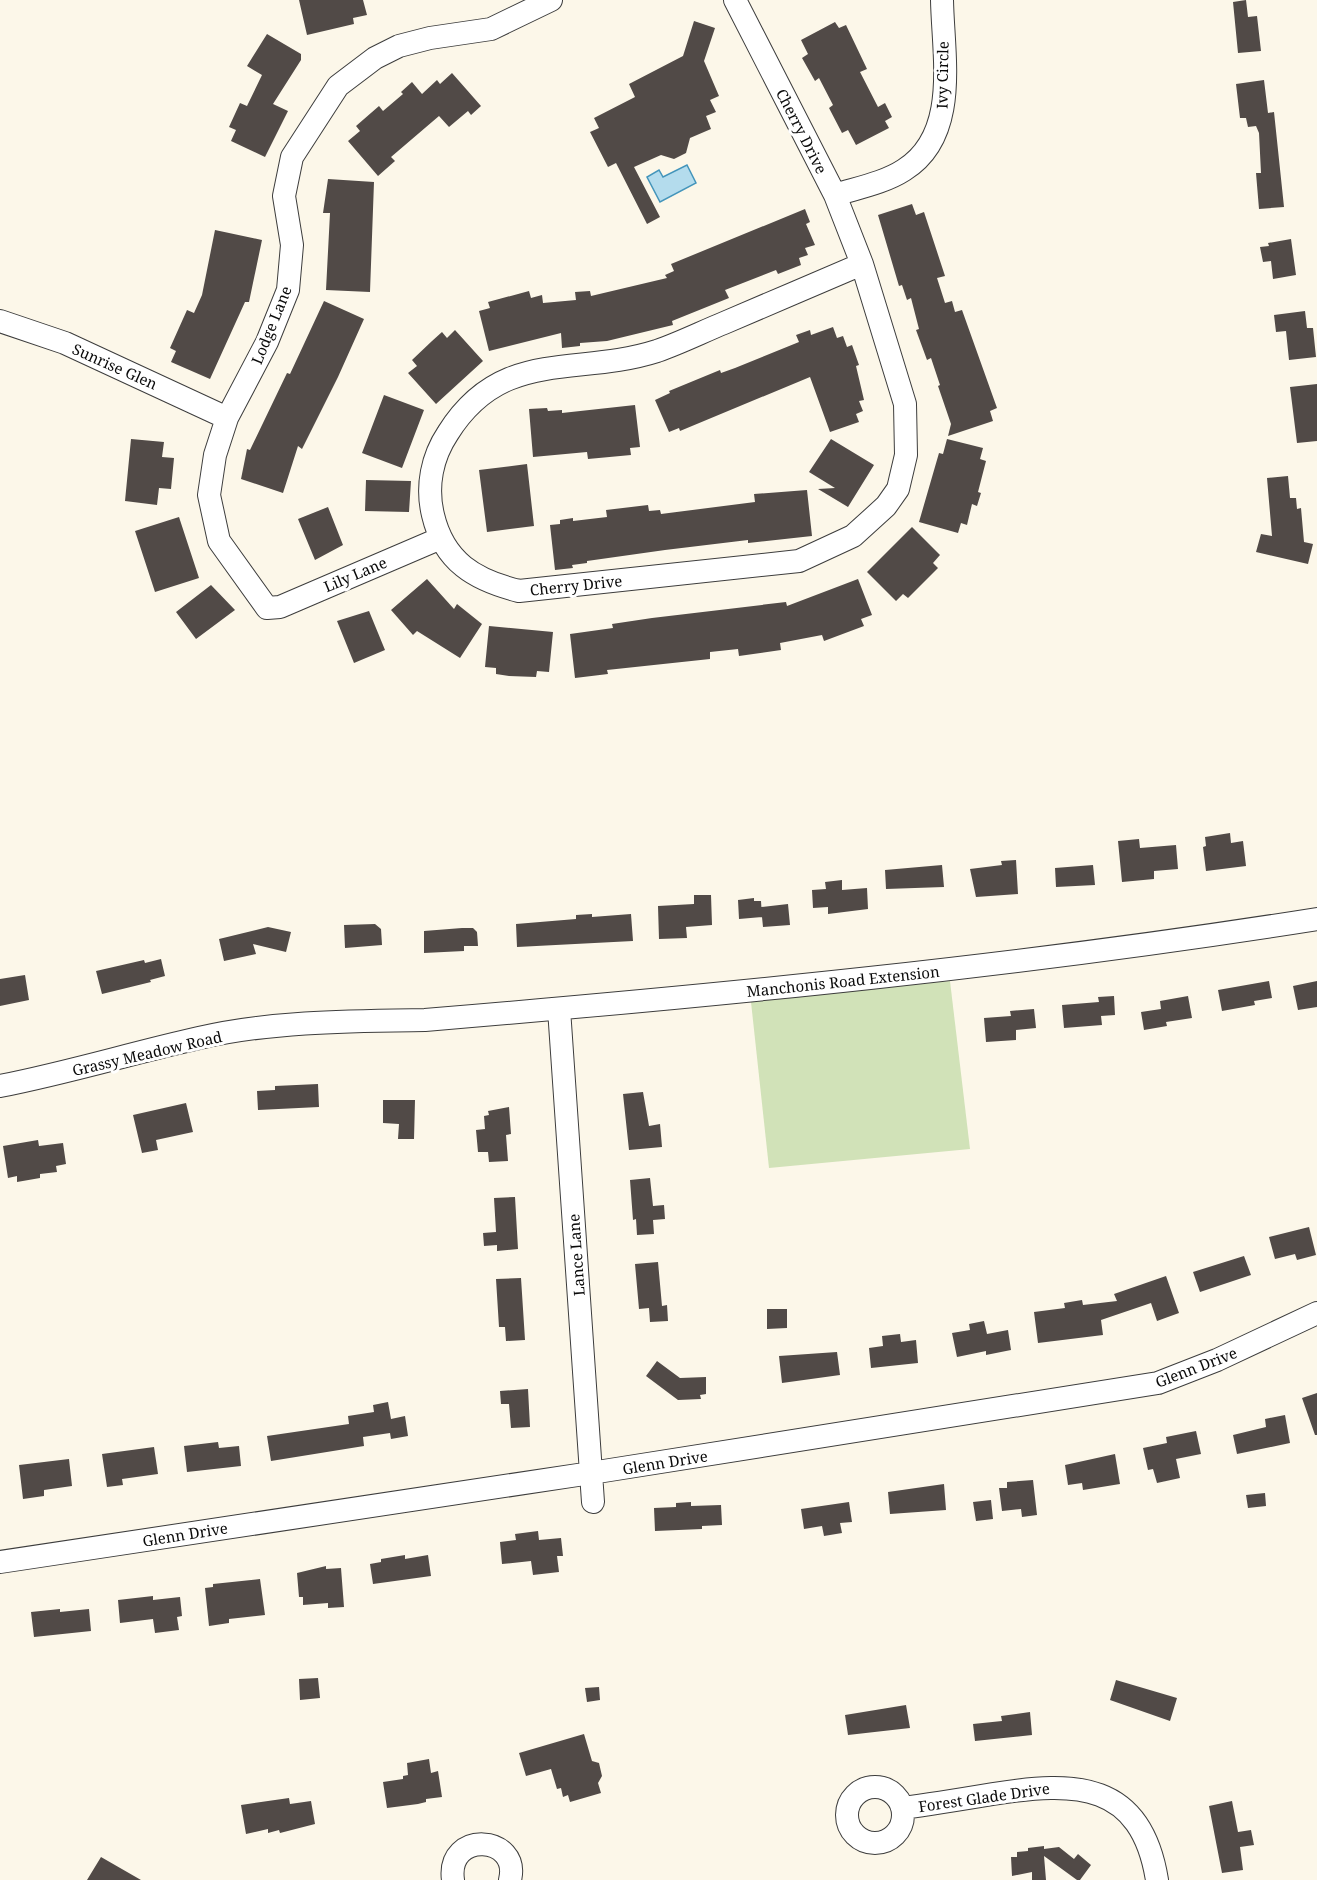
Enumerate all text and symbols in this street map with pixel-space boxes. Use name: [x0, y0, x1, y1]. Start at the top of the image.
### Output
street label: Ivy Circle: [931, 41, 953, 109]
street label: Cherry Drive: [772, 85, 832, 177]
street label: Lodge Lane: [246, 283, 296, 367]
street label: Sunrise Glen: [69, 338, 161, 394]
street label: Lily Lane: [320, 552, 390, 596]
street label: Cherry Drive: [529, 570, 623, 600]
street label: Manchonis Road Extension: [746, 961, 941, 1001]
street label: Grassy Meadow Road: [70, 1026, 224, 1080]
street label: Lance Lane: [563, 1213, 589, 1297]
street label: Glenn Drive: [1152, 1342, 1240, 1392]
street label: Glenn Drive: [621, 1445, 709, 1479]
street label: Glenn Drive: [141, 1517, 229, 1551]
street label: Forest Glade Drive: [917, 1778, 1051, 1816]

